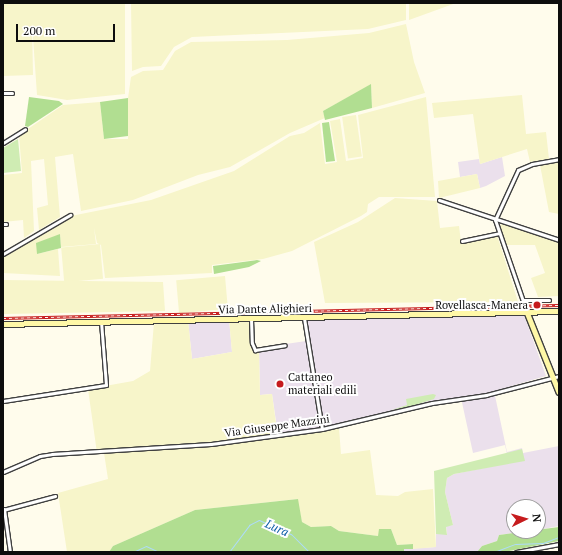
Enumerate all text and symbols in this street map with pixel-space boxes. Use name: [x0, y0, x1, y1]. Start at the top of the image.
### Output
scale bar: [18, 16, 117, 42]
text: 200 m: [23, 23, 55, 38]
place label: Rovellasca-Manera: [435, 298, 528, 312]
marker: Rovellasca-Manera: [531, 299, 543, 311]
street label: Via Dante Alighieri: [218, 302, 312, 316]
place label: Cattaneo materiali edili: [288, 371, 357, 397]
marker: Cattaneo materiali edili: [275, 379, 285, 389]
street label: Via Giuseppe Mazzini: [224, 412, 330, 440]
north arrow: [506, 499, 546, 539]
text: N: [530, 513, 544, 523]
water label: Lura: [263, 517, 291, 539]

